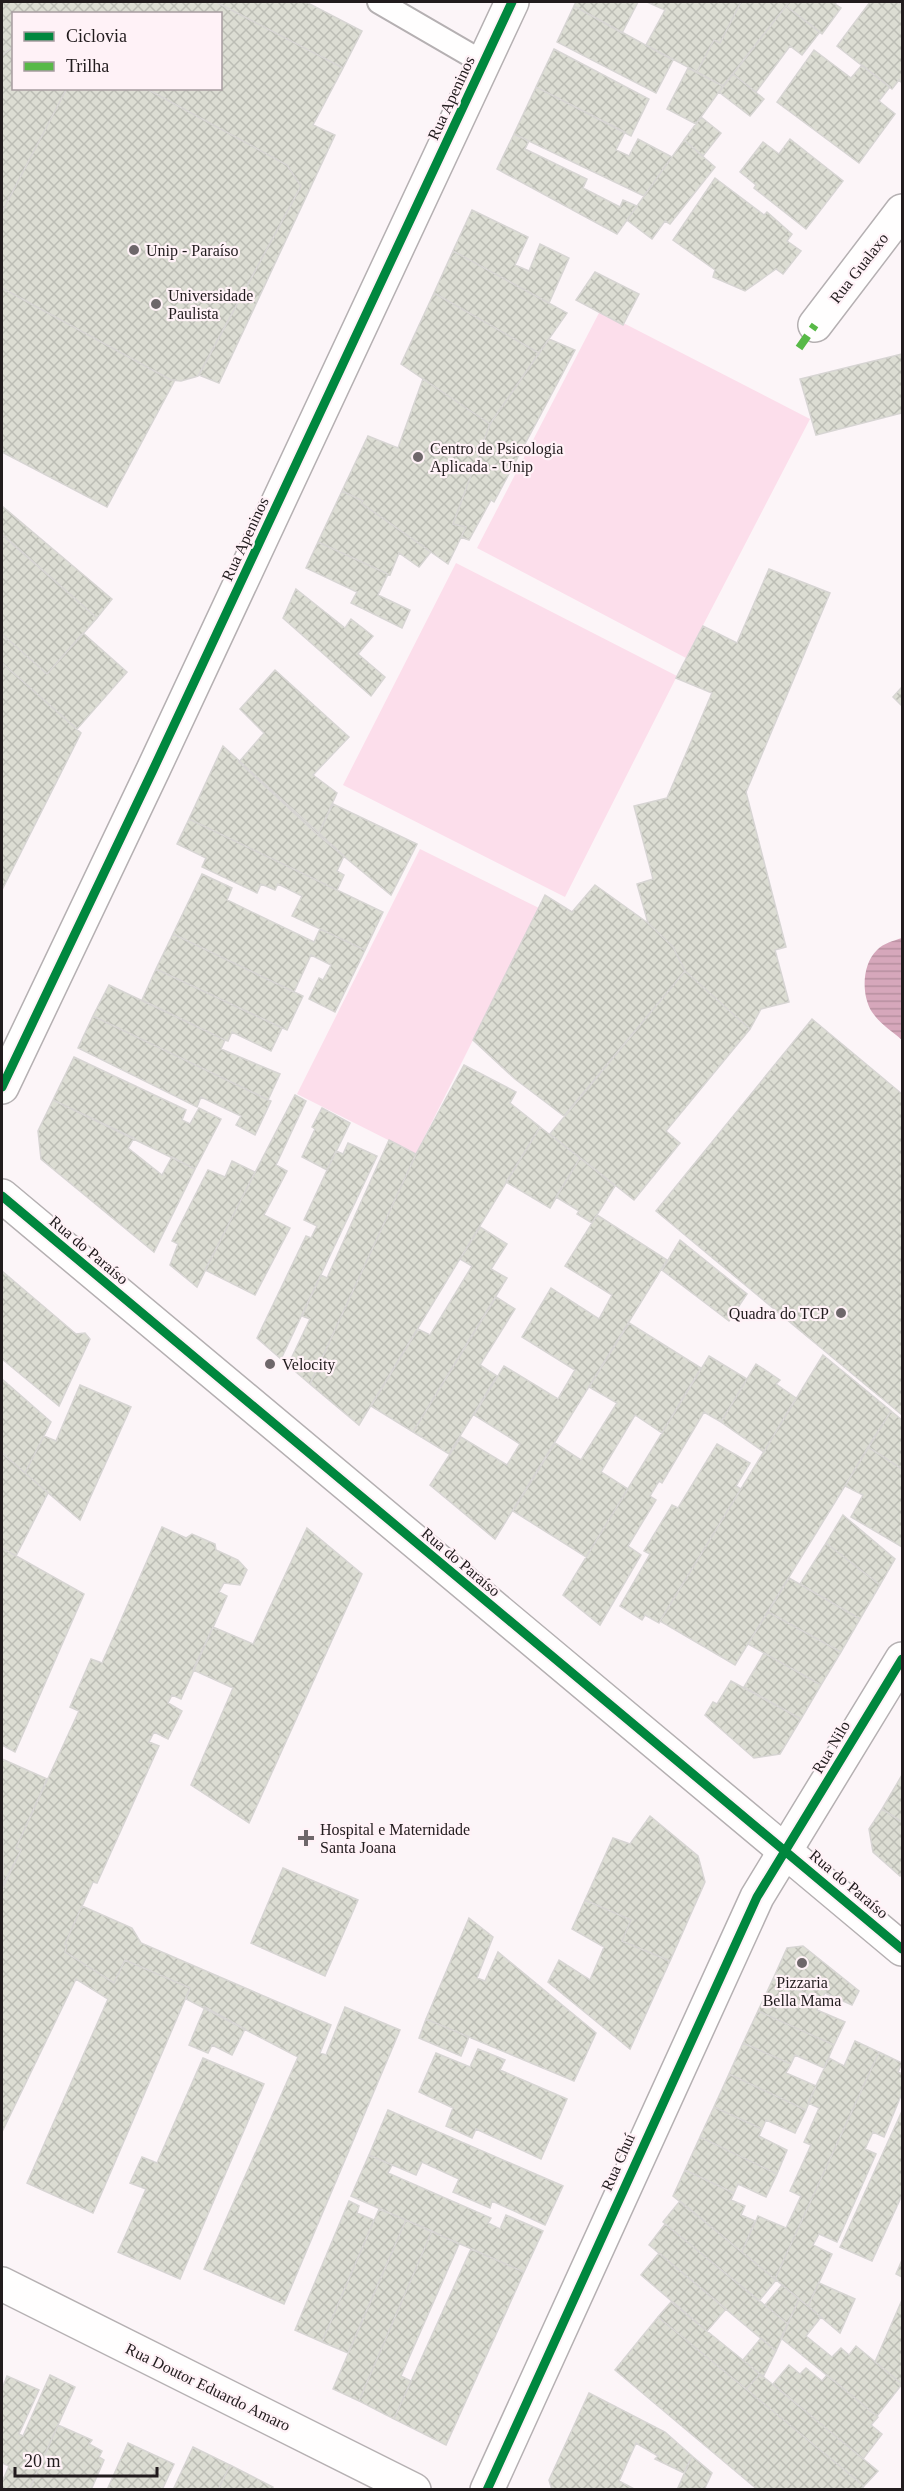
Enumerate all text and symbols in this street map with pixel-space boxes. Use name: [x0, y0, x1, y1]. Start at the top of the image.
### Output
legend: [12, 12, 222, 90]
text: Ciclovia: [66, 26, 127, 46]
street label: Rua Apeninos: [424, 54, 479, 143]
text: Trilha: [66, 56, 109, 76]
street label: Rua Gualaxo: [826, 230, 892, 306]
place label: Unip - Paraíso: [146, 242, 238, 260]
marker: Unip - Paraíso: [127, 243, 141, 257]
place label: Universidade Paulista: [168, 287, 253, 322]
marker: Universidade Paulista: [149, 297, 163, 311]
place label: Centro de Psicologia Aplicada - Unip: [430, 440, 563, 476]
marker: Centro de Psicologia Aplicada - Unip: [411, 450, 425, 464]
street label: Rua Apeninos: [218, 495, 273, 584]
street label: Rua do Paraíso: [46, 1212, 132, 1288]
place label: Quadra do TCP: [729, 1305, 829, 1322]
marker: Quadra do TCP: [834, 1306, 848, 1320]
place label: Velocity: [282, 1356, 335, 1374]
marker: Velocity: [263, 1357, 277, 1371]
street label: Rua do Paraíso: [418, 1524, 504, 1600]
street label: Rua Nilo: [809, 1718, 853, 1776]
place label: Hospital e Maternidade Santa Joana: [320, 1821, 470, 1856]
marker: Hospital e Maternidade Santa Joana: [297, 1829, 315, 1847]
street label: Rua do Paraíso: [806, 1846, 892, 1922]
marker: Pizzaria Bella Mama: [795, 1956, 809, 1970]
place label: Pizzaria Bella Mama: [763, 1974, 841, 2009]
street label: Rua Chuí: [598, 2130, 638, 2193]
street label: Rua Doutor Eduardo Amaro: [123, 2340, 293, 2434]
scale bar: [15, 2440, 158, 2478]
text: 20 m: [24, 2451, 61, 2471]

